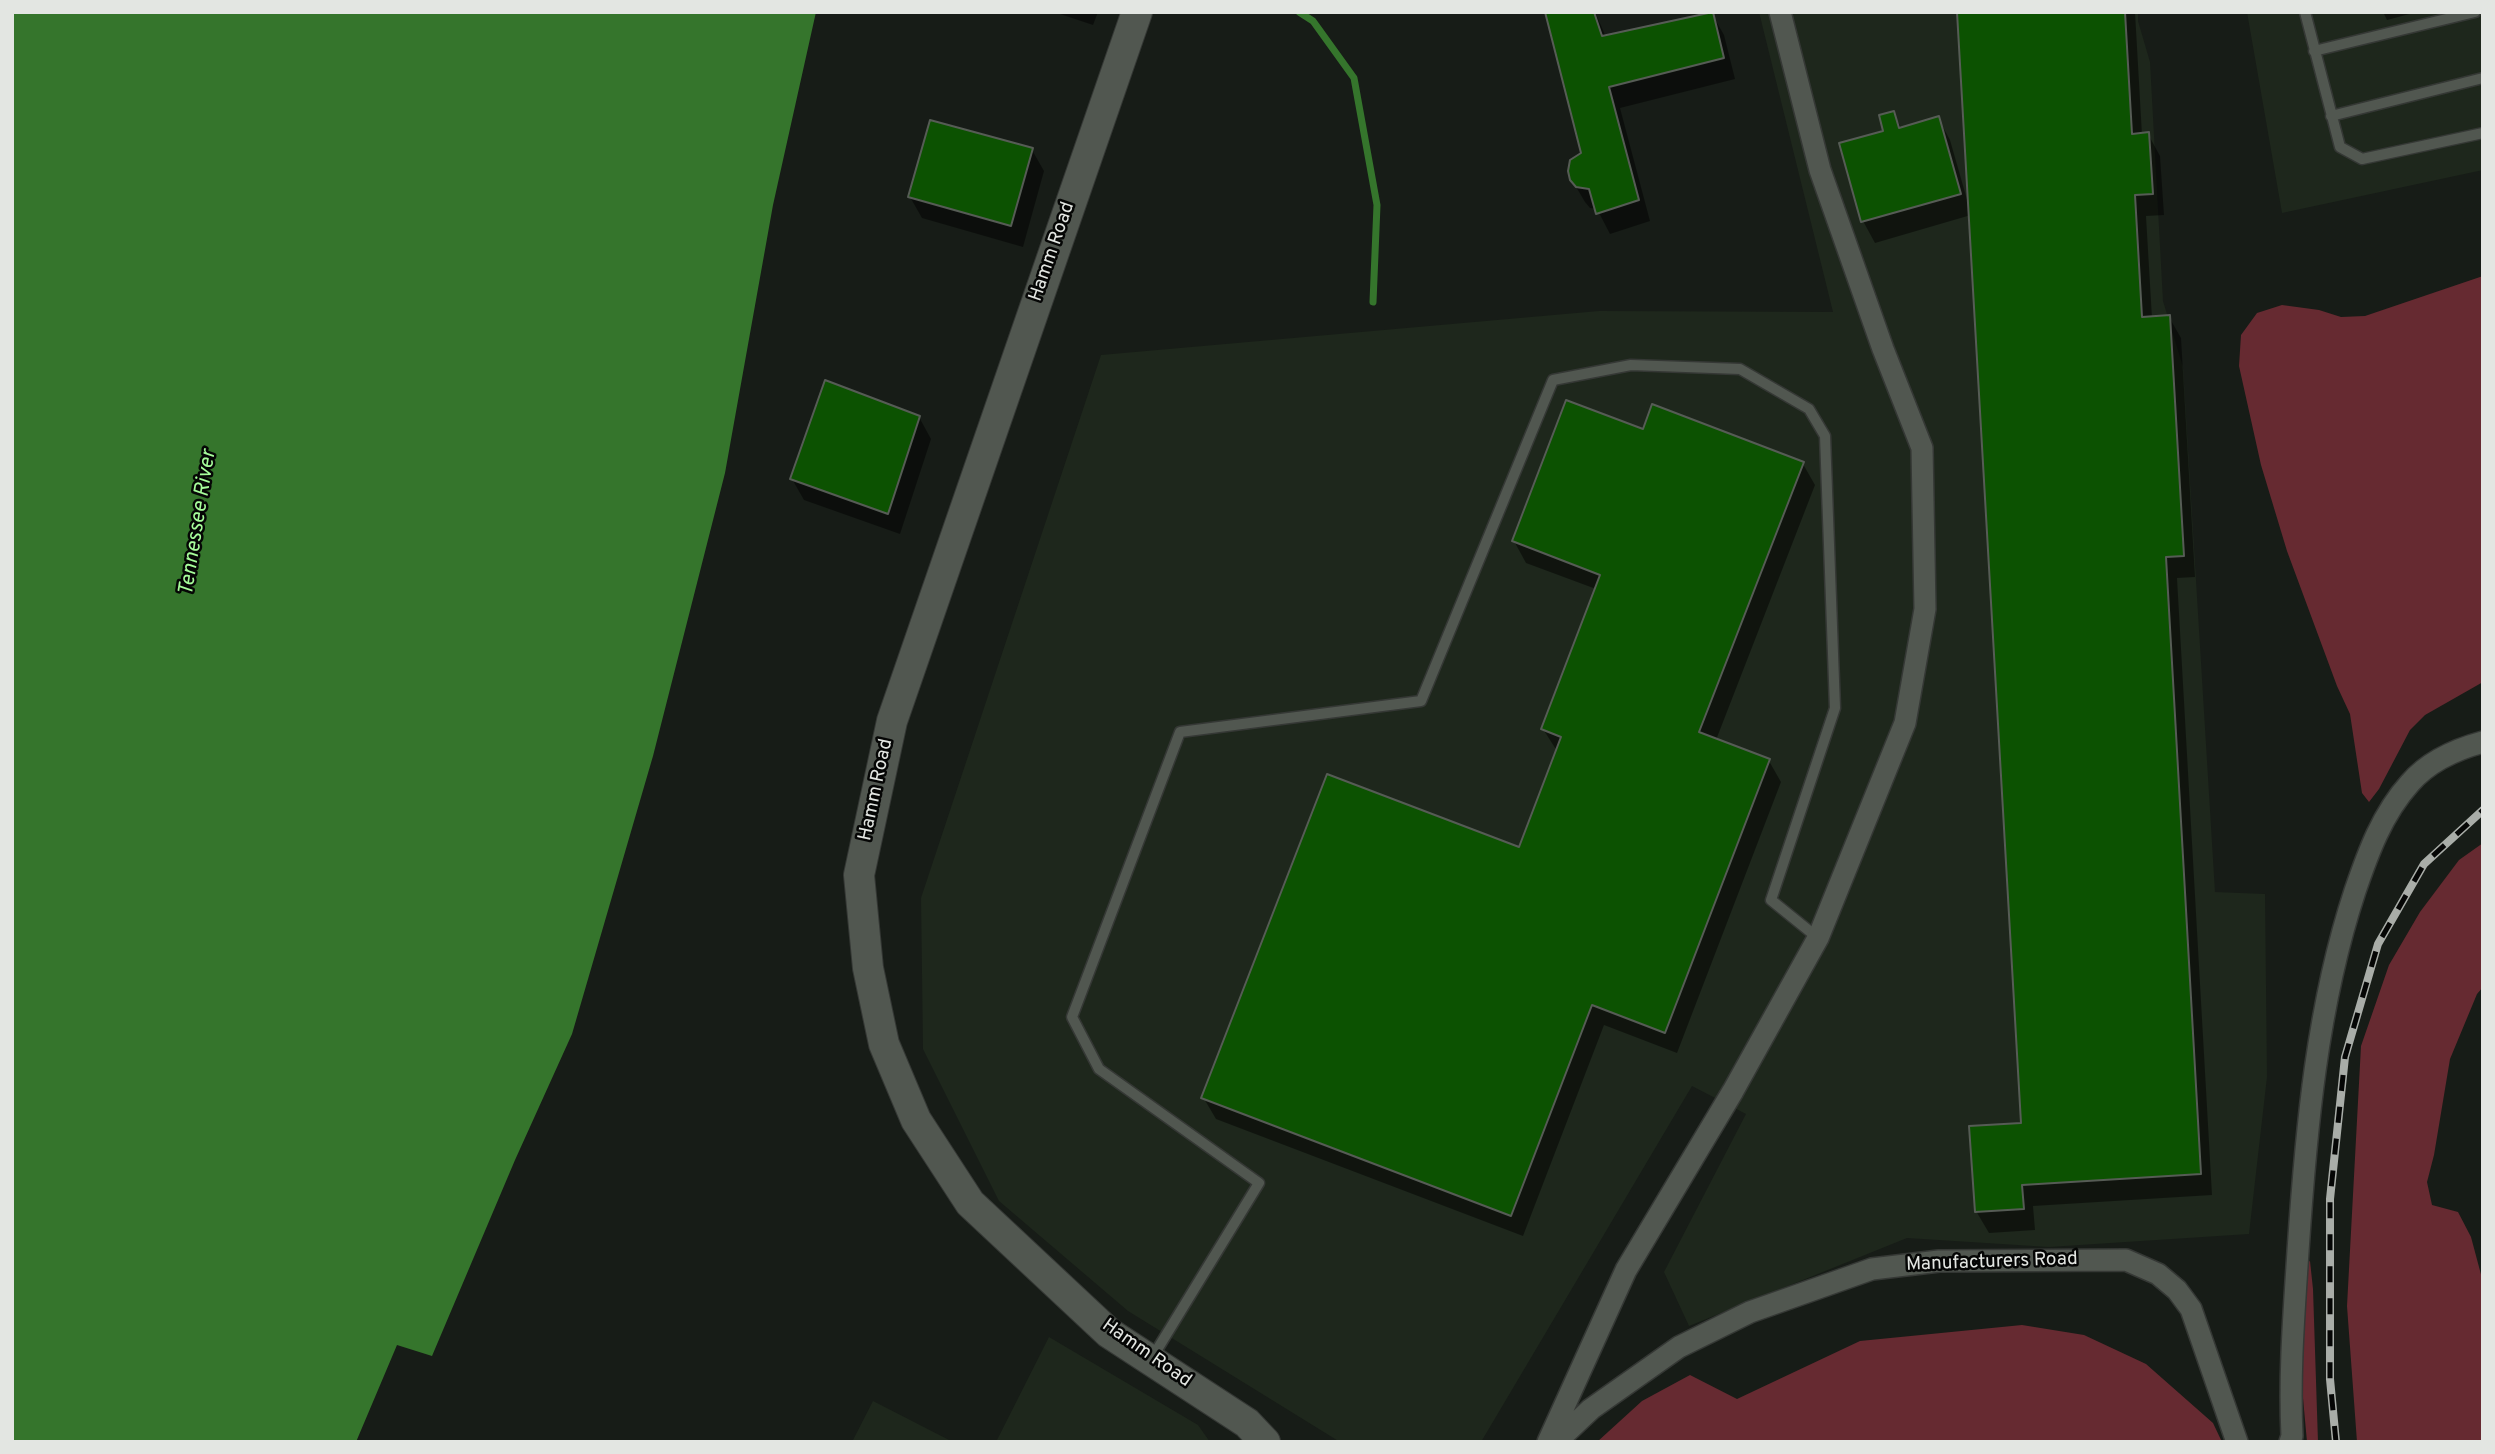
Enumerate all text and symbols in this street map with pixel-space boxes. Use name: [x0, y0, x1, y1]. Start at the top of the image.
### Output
street label: Hamm Road: [1025, 199, 1081, 305]
water label: Tennessee River: [175, 448, 223, 598]
street label: Hamm Road: [855, 737, 899, 843]
street label: Manufacturers Road: [1906, 1249, 2078, 1277]
street label: Hamm Road: [1097, 1315, 1195, 1393]

